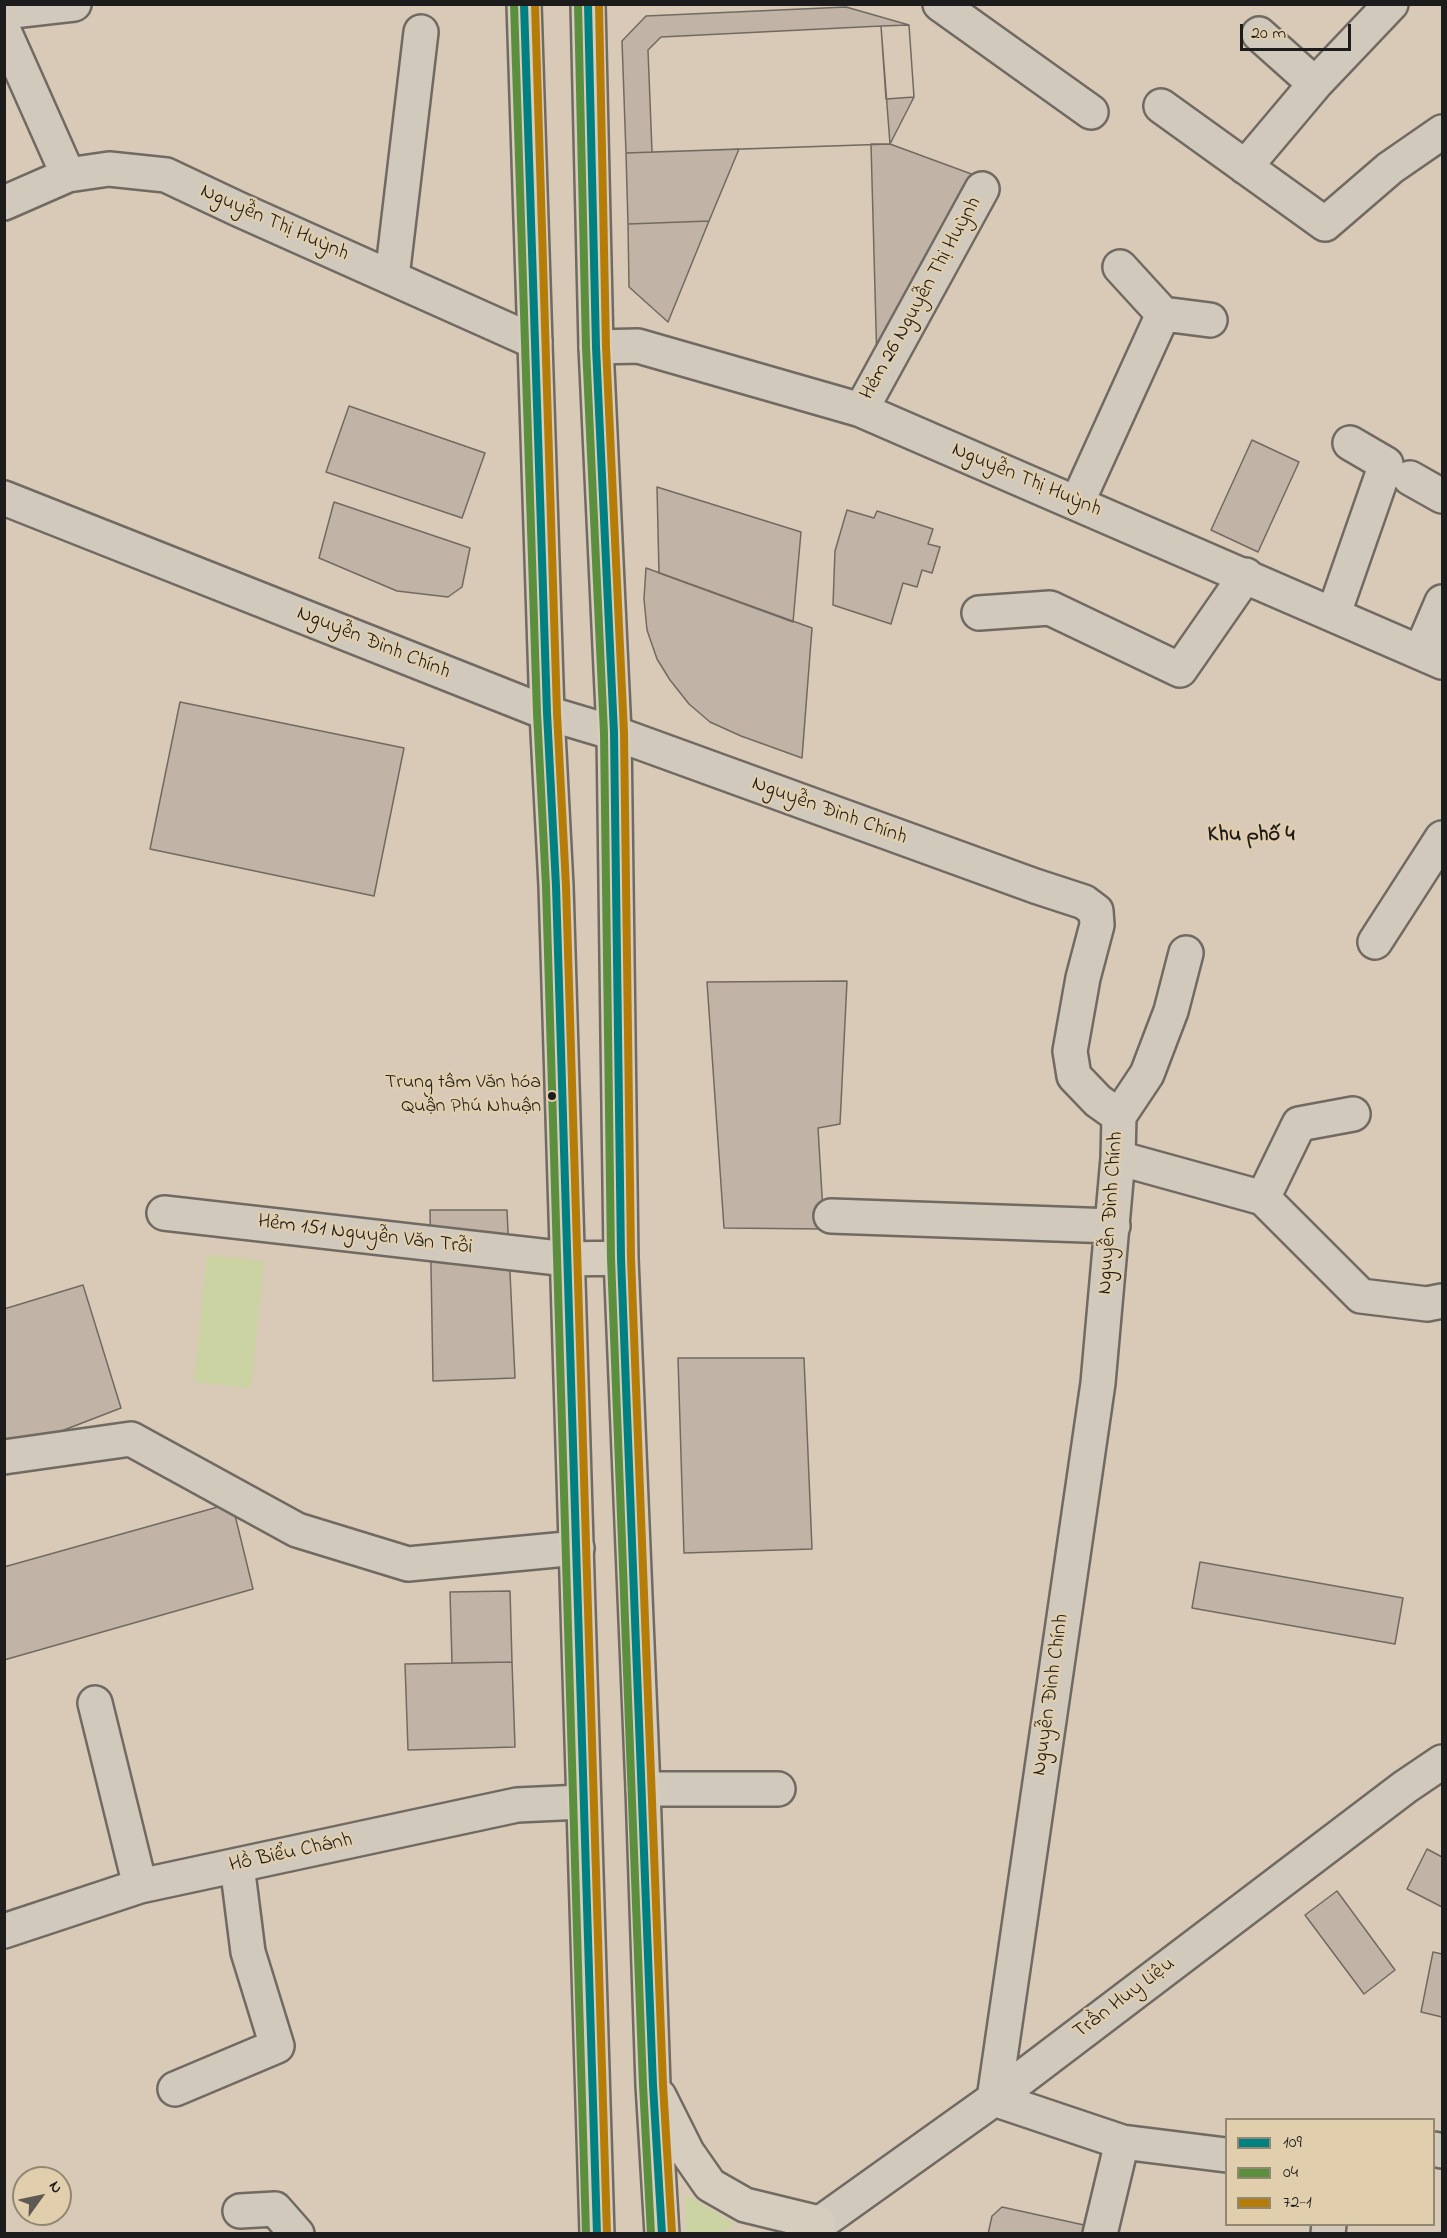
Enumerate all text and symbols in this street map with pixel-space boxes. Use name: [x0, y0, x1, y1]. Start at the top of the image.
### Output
scale bar: [1243, 12, 1354, 50]
text: 20 m: [1251, 21, 1286, 47]
street label: Nguyễn Thị Huỳnh: [196, 180, 352, 268]
street label: Hẻm 26 Nguyễn Thị Huỳnh: [856, 193, 988, 405]
street label: Nguyễn Thị Huỳnh: [947, 438, 1105, 524]
street label: Nguyễn Đình Chính: [293, 602, 453, 686]
street label: Nguyễn Đình Chính: [748, 772, 910, 852]
district label: Khu phố 4: [1208, 823, 1294, 849]
place label: Trung tâm Văn hóa Quận Phú Nhuận: [385, 1072, 541, 1119]
marker: Trung tâm Văn hóa Quận Phú Nhuận: [546, 1090, 558, 1102]
street label: Nguyễn Đình Chính: [1094, 1131, 1130, 1295]
street label: Hẻm 151 Nguyễn Văn Trỗi: [256, 1210, 474, 1262]
street label: Nguyễn Đình Chính: [1028, 1612, 1076, 1778]
street label: Hồ Biểu Chánh: [227, 1829, 355, 1879]
street label: Trần Huy Liệu: [1069, 1953, 1181, 2045]
legend: [1225, 2118, 1435, 2226]
text: 109: [1283, 2130, 1302, 2156]
text: 04: [1283, 2160, 1298, 2186]
north arrow: [12, 2166, 72, 2226]
text: N: [42, 2176, 68, 2198]
text: 72-1: [1283, 2190, 1312, 2216]

